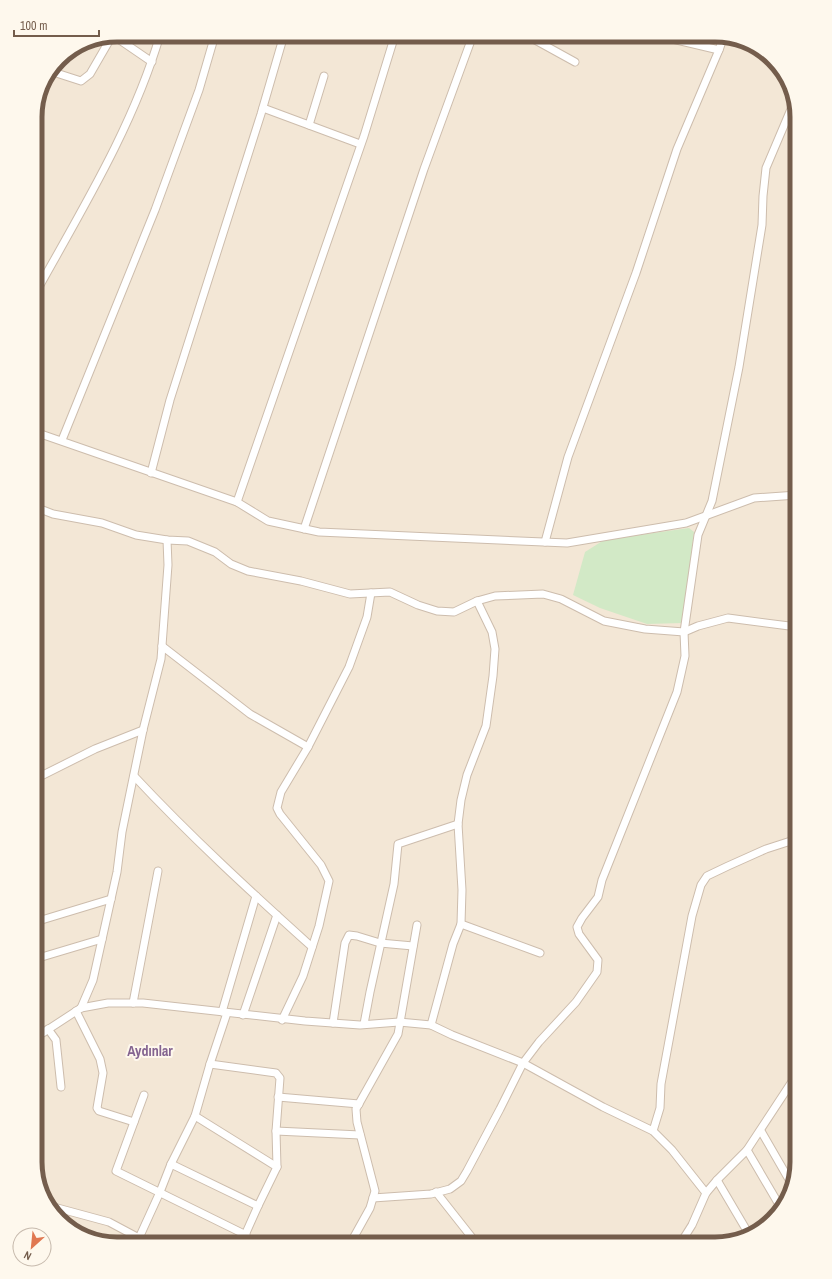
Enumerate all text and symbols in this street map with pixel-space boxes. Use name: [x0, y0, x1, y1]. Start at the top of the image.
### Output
scale bar: [14, 12, 99, 38]
text: 100 m: [20, 18, 47, 34]
district label: Aydınlar: [127, 1042, 173, 1060]
north arrow: [12, 1227, 52, 1267]
text: N: [21, 1248, 34, 1264]

